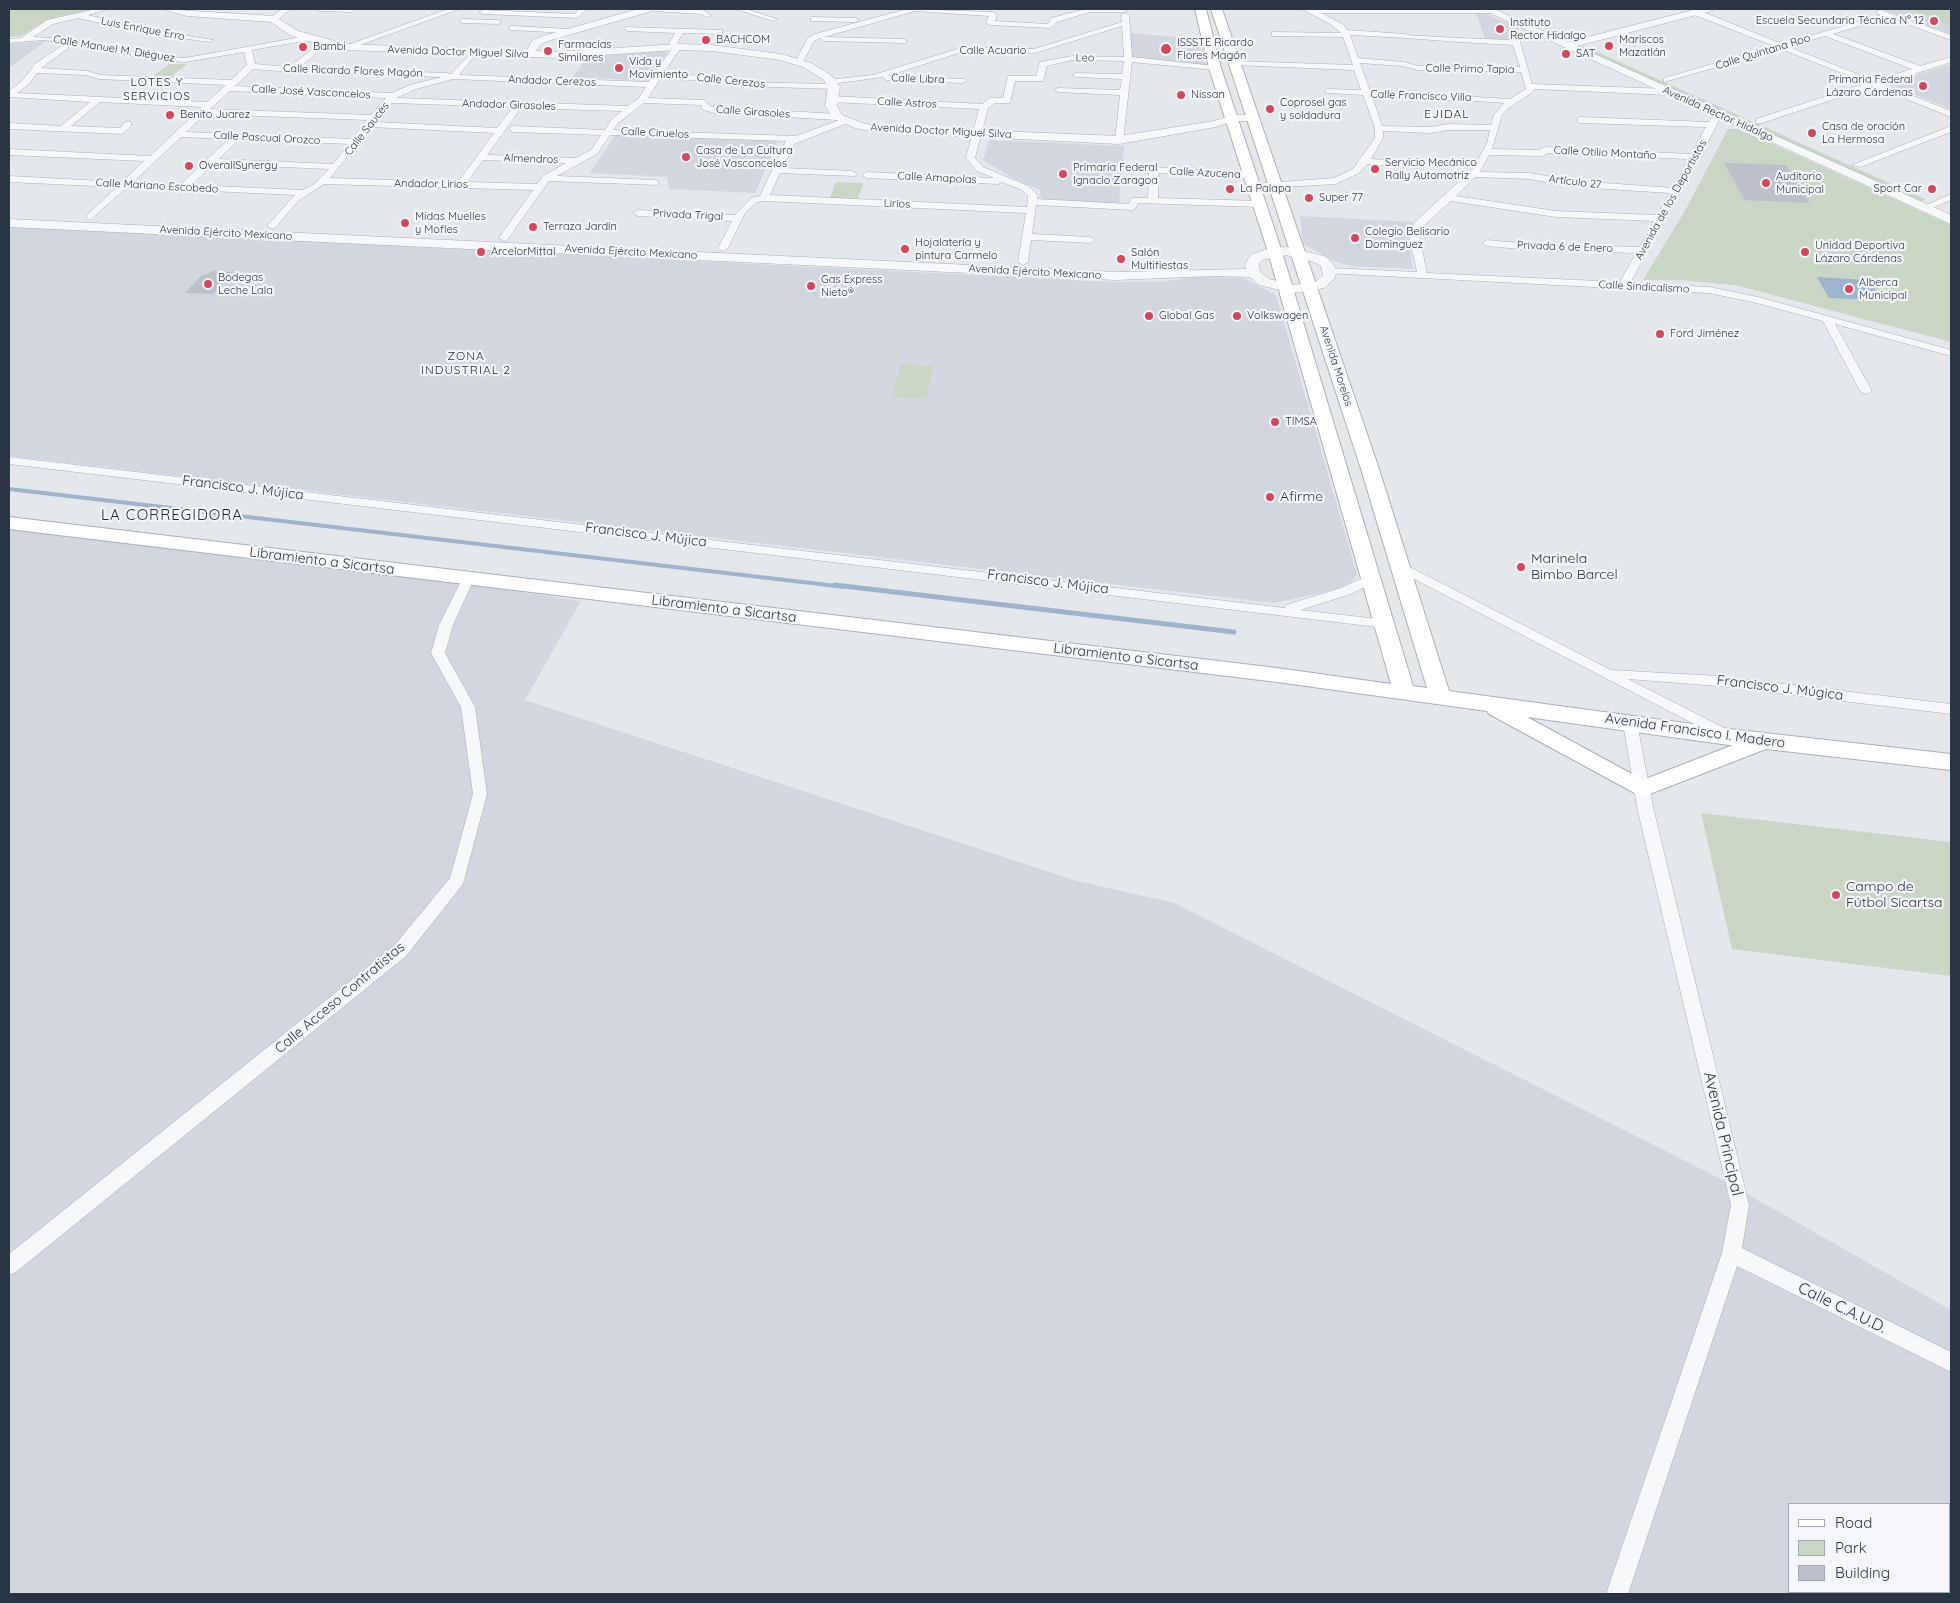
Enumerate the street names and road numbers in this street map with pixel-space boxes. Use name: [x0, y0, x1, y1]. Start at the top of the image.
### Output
street label: Luis Enrique Erro: [100, 14, 186, 44]
street label: Calle Quintana Roo: [1714, 31, 1812, 73]
street label: Calle Manuel M. Diéguez: [52, 33, 176, 65]
street label: Avenida Doctor Miguel Silva: [387, 43, 529, 61]
street label: Calle Acuario: [960, 44, 1026, 58]
street label: Leo: [1076, 51, 1094, 65]
street label: Calle Ricardo Flores Magón: [283, 62, 423, 80]
street label: Calle Primo Tapia: [1426, 62, 1514, 76]
street label: Calle Cerezos: [696, 71, 766, 91]
street label: Calle Libra: [891, 71, 945, 87]
street label: Andador Cerezos: [508, 73, 596, 89]
street label: Calle José Vasconcelos: [251, 82, 371, 102]
street label: Avenida Rector Hidalgo: [1661, 84, 1775, 144]
street label: Calle Francisco Villa: [1370, 88, 1472, 104]
street label: Calle Astros: [877, 95, 937, 111]
street label: Andador Girasoles: [462, 97, 556, 113]
street label: Calle Sauces: [342, 100, 392, 158]
street label: Calle Girasoles: [715, 103, 791, 121]
street label: Avenida Doctor Miguel Silva: [870, 121, 1012, 141]
street label: Calle Ciruelos: [620, 125, 690, 141]
street label: Calle Pascual Orozco: [213, 129, 321, 147]
street label: Avenida de los Deportistas: [1632, 138, 1710, 262]
street label: Calle Otilio Montaño: [1553, 144, 1657, 162]
street label: Almendros: [503, 151, 559, 167]
street label: Calle Azucena: [1169, 165, 1241, 181]
street label: Calle Amapolas: [897, 169, 977, 187]
street label: Artículo 27: [1548, 172, 1602, 192]
street label: Calle Mariano Escobedo: [95, 176, 219, 196]
street label: Andador Lirios: [394, 177, 468, 191]
street label: Lirios: [883, 197, 911, 211]
street label: Privada Trigal: [652, 207, 724, 223]
street label: Avenida Ejército Mexicano: [159, 223, 293, 243]
street label: Privada 6 de Enero: [1517, 239, 1613, 255]
street label: Avenida Ejército Mexicano: [564, 242, 698, 262]
street label: Avenida Ejército Mexicano: [968, 262, 1102, 282]
street label: Calle Sindicalismo: [1598, 278, 1690, 296]
street label: Avenida Morelos: [1317, 324, 1355, 408]
street label: Francisco J. Mújica: [181, 472, 305, 504]
street label: Francisco J. Mújica: [584, 519, 708, 551]
street label: Libramiento a Sicartsa: [249, 544, 395, 578]
street label: Francisco J. Mújica: [986, 566, 1110, 598]
street label: Libramiento a Sicartsa: [651, 592, 797, 626]
street label: Libramiento a Sicartsa: [1053, 640, 1199, 674]
street label: Francisco J. Múgica: [1716, 672, 1844, 704]
street label: Avenida Francisco I. Madero: [1604, 710, 1786, 752]
street label: Calle Acceso Contratistas: [272, 939, 408, 1057]
street label: Avenida Principal: [1699, 1070, 1747, 1198]
street label: Calle C.A.U.D.: [1795, 1278, 1889, 1338]

